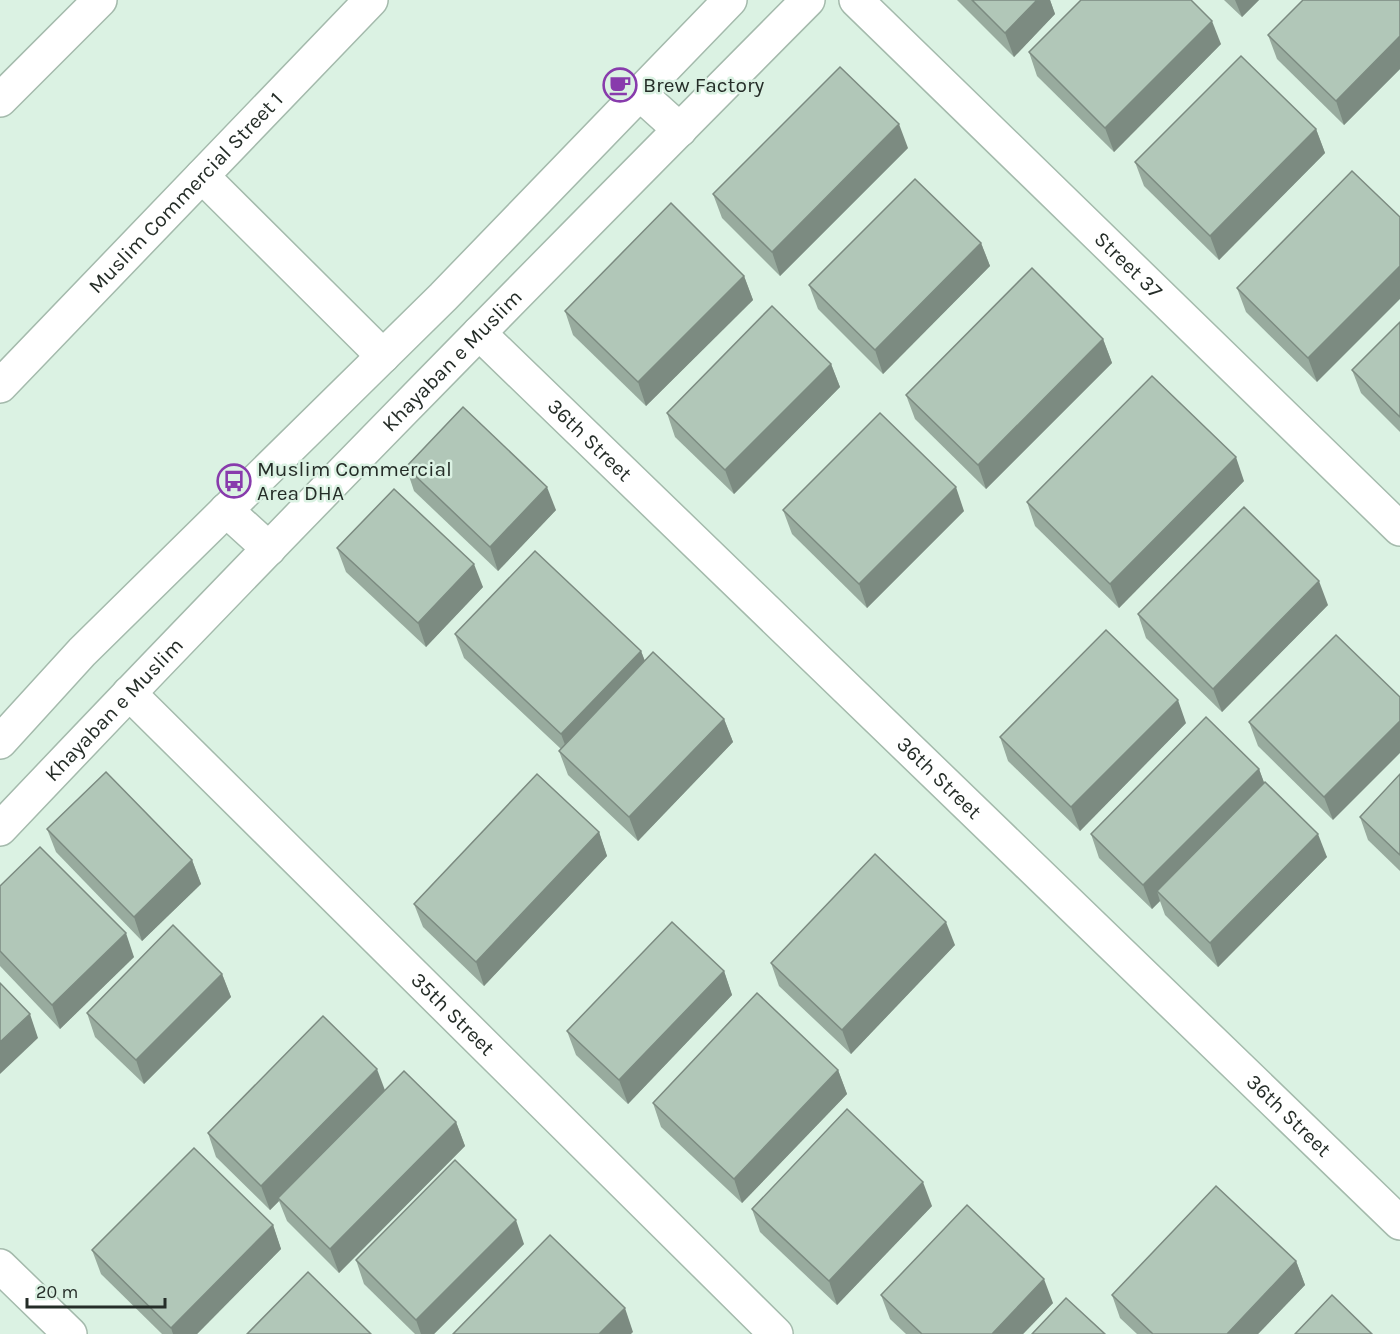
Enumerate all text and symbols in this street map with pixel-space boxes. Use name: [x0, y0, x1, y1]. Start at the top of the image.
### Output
cafe icon: Brew Factory: [602, 67, 638, 103]
place label: Brew Factory: [643, 73, 764, 97]
street label: Muslim Commercial Street 1: [84, 87, 288, 298]
street label: Street 37: [1090, 227, 1167, 303]
street label: Khayaban e Muslim: [377, 285, 527, 437]
street label: 36th Street: [543, 394, 637, 486]
place label: Muslim Commercial Area DHA: [257, 457, 452, 505]
bus stop icon: Muslim Commercial Area DHA: [216, 463, 252, 499]
street label: Khayaban e Muslim: [40, 633, 188, 786]
street label: 36th Street: [892, 732, 986, 824]
street label: 35th Street: [406, 968, 500, 1060]
street label: 36th Street: [1242, 1069, 1336, 1162]
scale bar: [27, 1271, 165, 1309]
text: 20 m: [36, 1281, 78, 1303]

